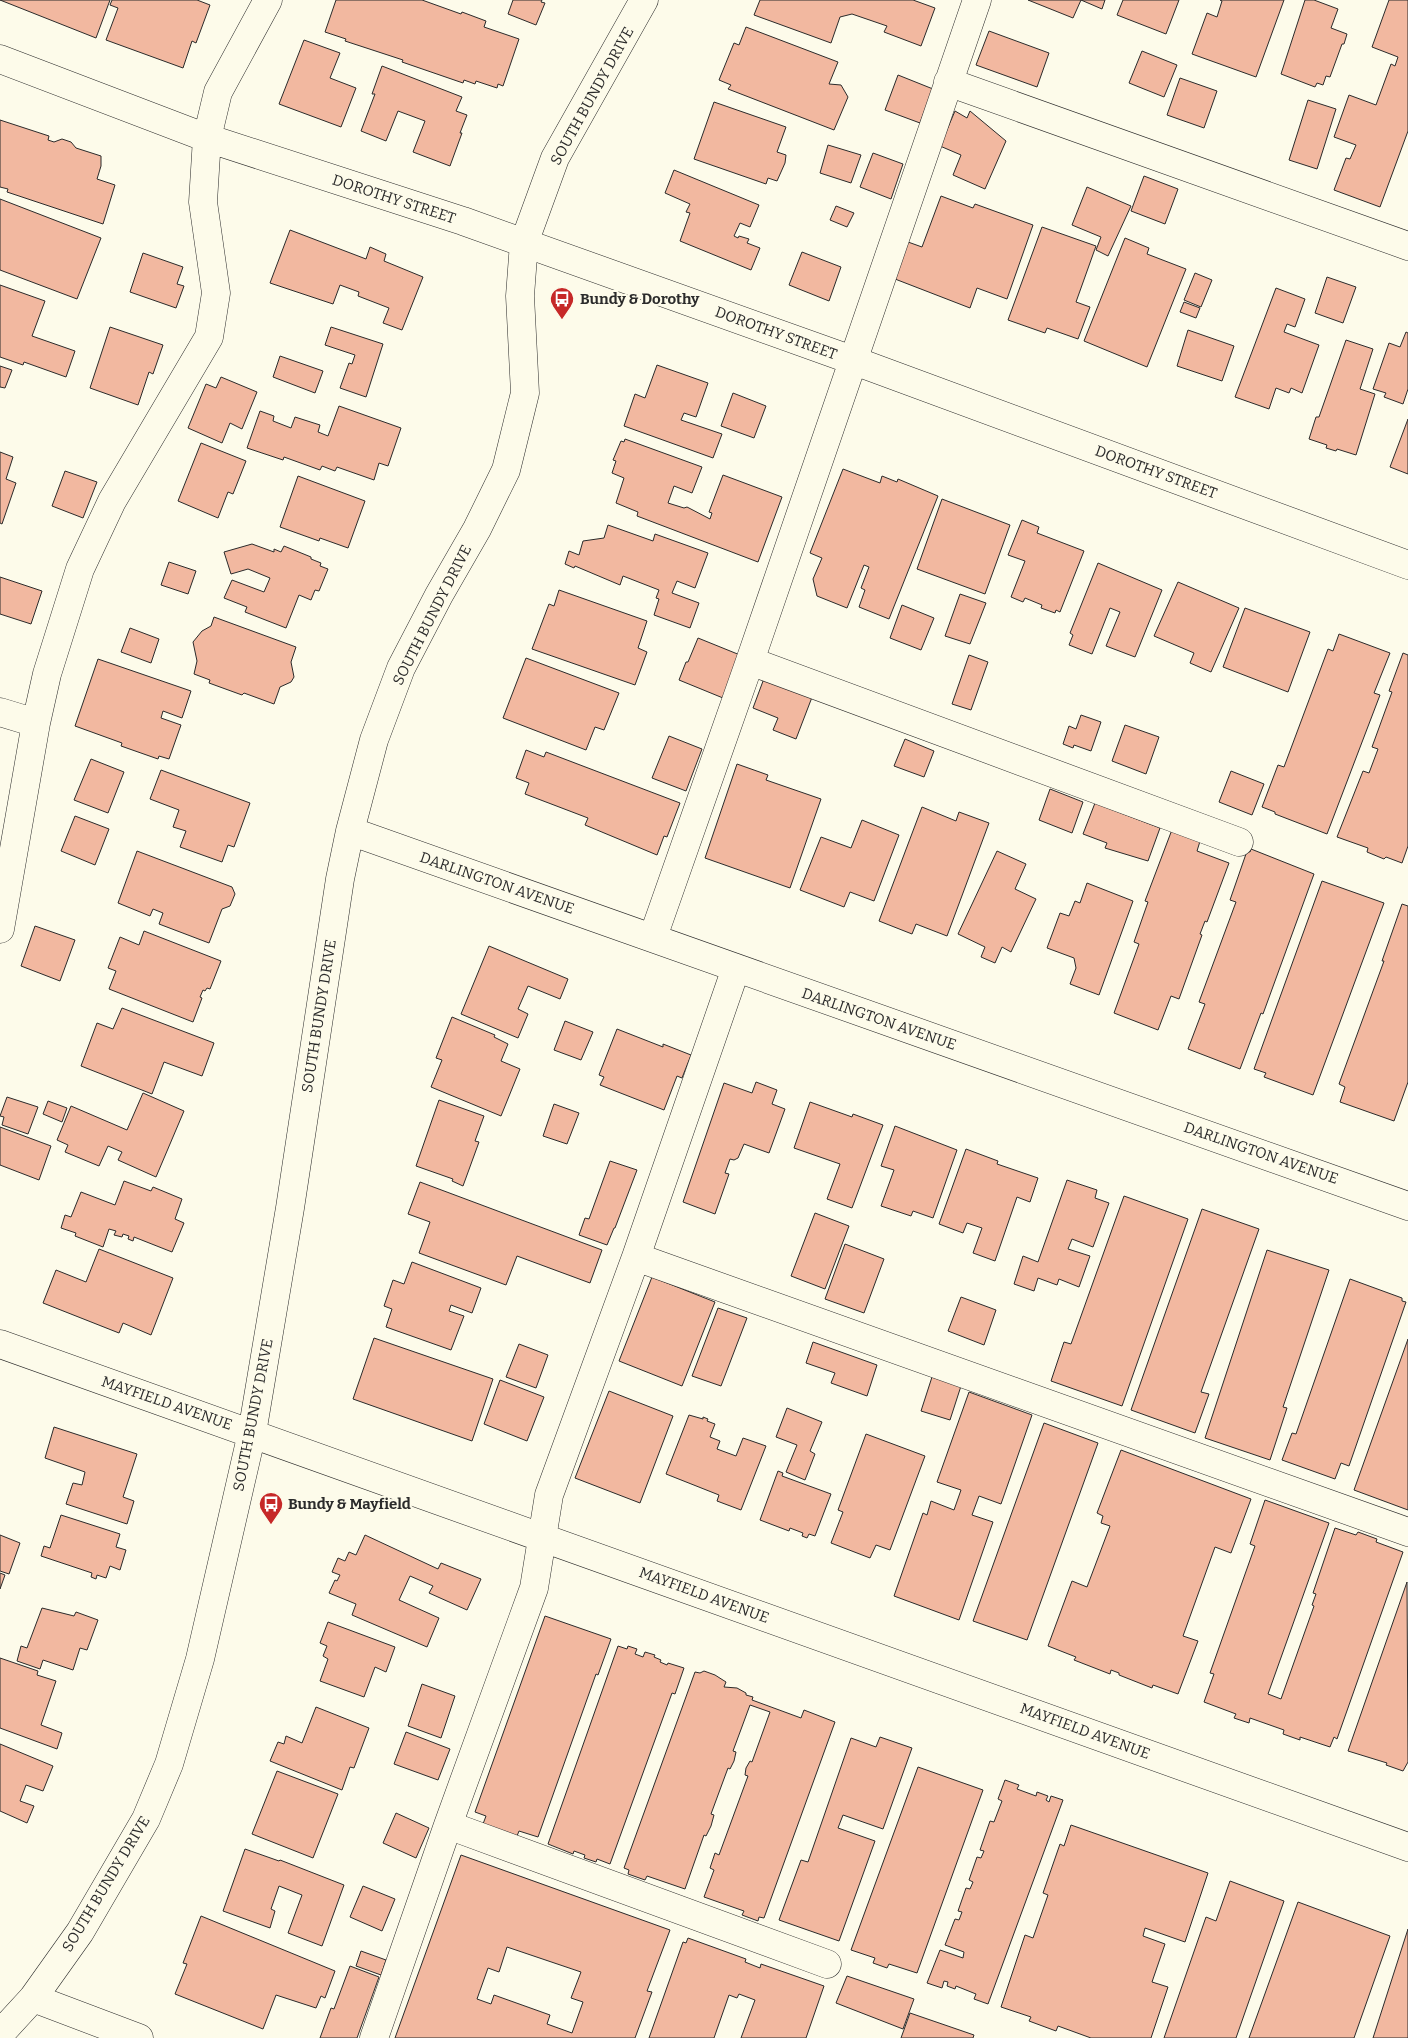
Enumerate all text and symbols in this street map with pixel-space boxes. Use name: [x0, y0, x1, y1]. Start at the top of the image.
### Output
street label: SOUTH BUNDY DRIVE: [547, 24, 637, 168]
street label: DOROTHY STREET: [330, 171, 458, 227]
bus stop icon: Bundy & Dorothy: [549, 286, 575, 320]
place label: Bundy & Dorothy: [580, 290, 700, 308]
street label: DOROTHY STREET: [713, 303, 840, 364]
street label: DOROTHY STREET: [1093, 442, 1220, 503]
street label: SOUTH BUNDY DRIVE: [389, 542, 475, 688]
street label: DARLINGTON AVENUE: [417, 848, 577, 918]
street label: SOUTH BUNDY DRIVE: [298, 938, 340, 1094]
street label: DARLINGTON AVENUE: [799, 984, 959, 1054]
street label: DARLINGTON AVENUE: [1181, 1118, 1341, 1188]
street label: SOUTH BUNDY DRIVE: [229, 1337, 277, 1493]
street label: MAYFIELD AVENUE: [99, 1372, 235, 1434]
bus stop icon: Bundy & Mayfield: [258, 1491, 284, 1525]
place label: Bundy & Mayfield: [288, 1495, 411, 1513]
street label: MAYFIELD AVENUE: [637, 1563, 771, 1627]
street label: MAYFIELD AVENUE: [1018, 1699, 1152, 1763]
street label: SOUTH BUNDY DRIVE: [58, 1813, 154, 1955]

